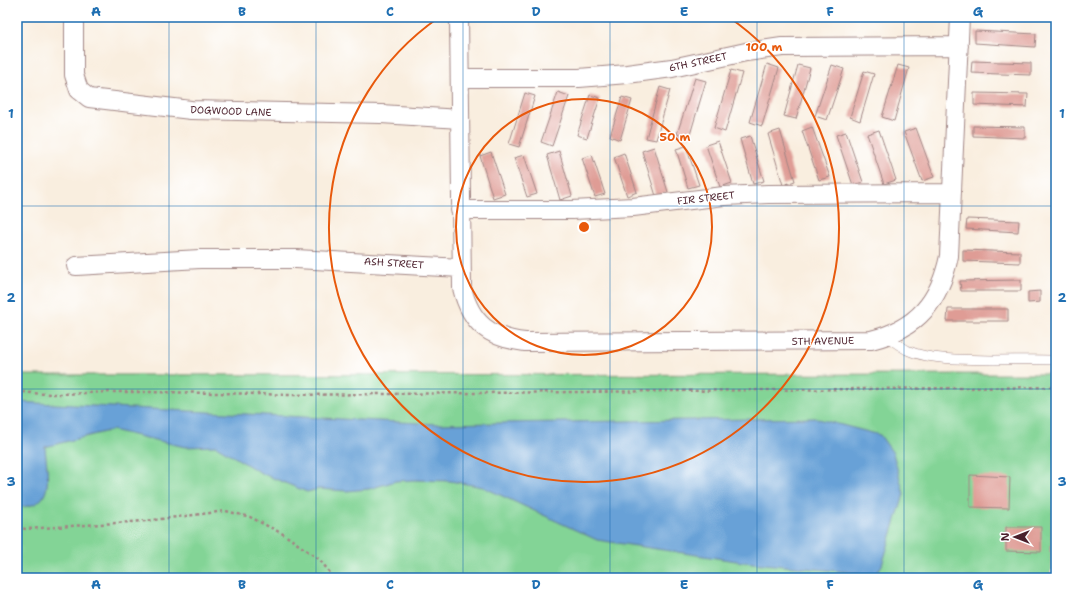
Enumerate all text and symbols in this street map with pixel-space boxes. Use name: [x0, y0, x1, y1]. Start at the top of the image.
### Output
text: A: [91, 3, 101, 20]
text: B: [238, 3, 246, 20]
text: C: [386, 3, 394, 20]
text: D: [531, 3, 541, 20]
text: E: [680, 3, 689, 20]
text: F: [826, 3, 834, 20]
text: G: [973, 3, 984, 20]
text: 100 m: [746, 39, 783, 55]
street label: 6TH STREET: [668, 49, 728, 75]
street label: DOGWOOD LANE: [190, 103, 272, 119]
text: 1: [8, 105, 14, 122]
text: 1: [1059, 105, 1065, 122]
text: 50 m: [660, 129, 691, 145]
street label: FIR STREET: [677, 189, 735, 207]
centre of rings: [577, 220, 591, 234]
street label: ASH STREET: [364, 254, 424, 272]
text: 2: [6, 289, 16, 306]
text: 2: [1057, 289, 1067, 306]
street label: 5TH AVENUE: [792, 334, 854, 348]
text: 3: [6, 473, 16, 490]
text: 3: [1057, 473, 1067, 490]
north arrow: [995, 517, 1035, 557]
text: N: [998, 532, 1013, 541]
text: A: [91, 576, 101, 593]
text: B: [238, 576, 246, 593]
text: C: [386, 576, 394, 593]
text: D: [531, 576, 541, 593]
text: E: [680, 576, 689, 593]
text: F: [826, 576, 834, 593]
text: G: [973, 576, 984, 593]

